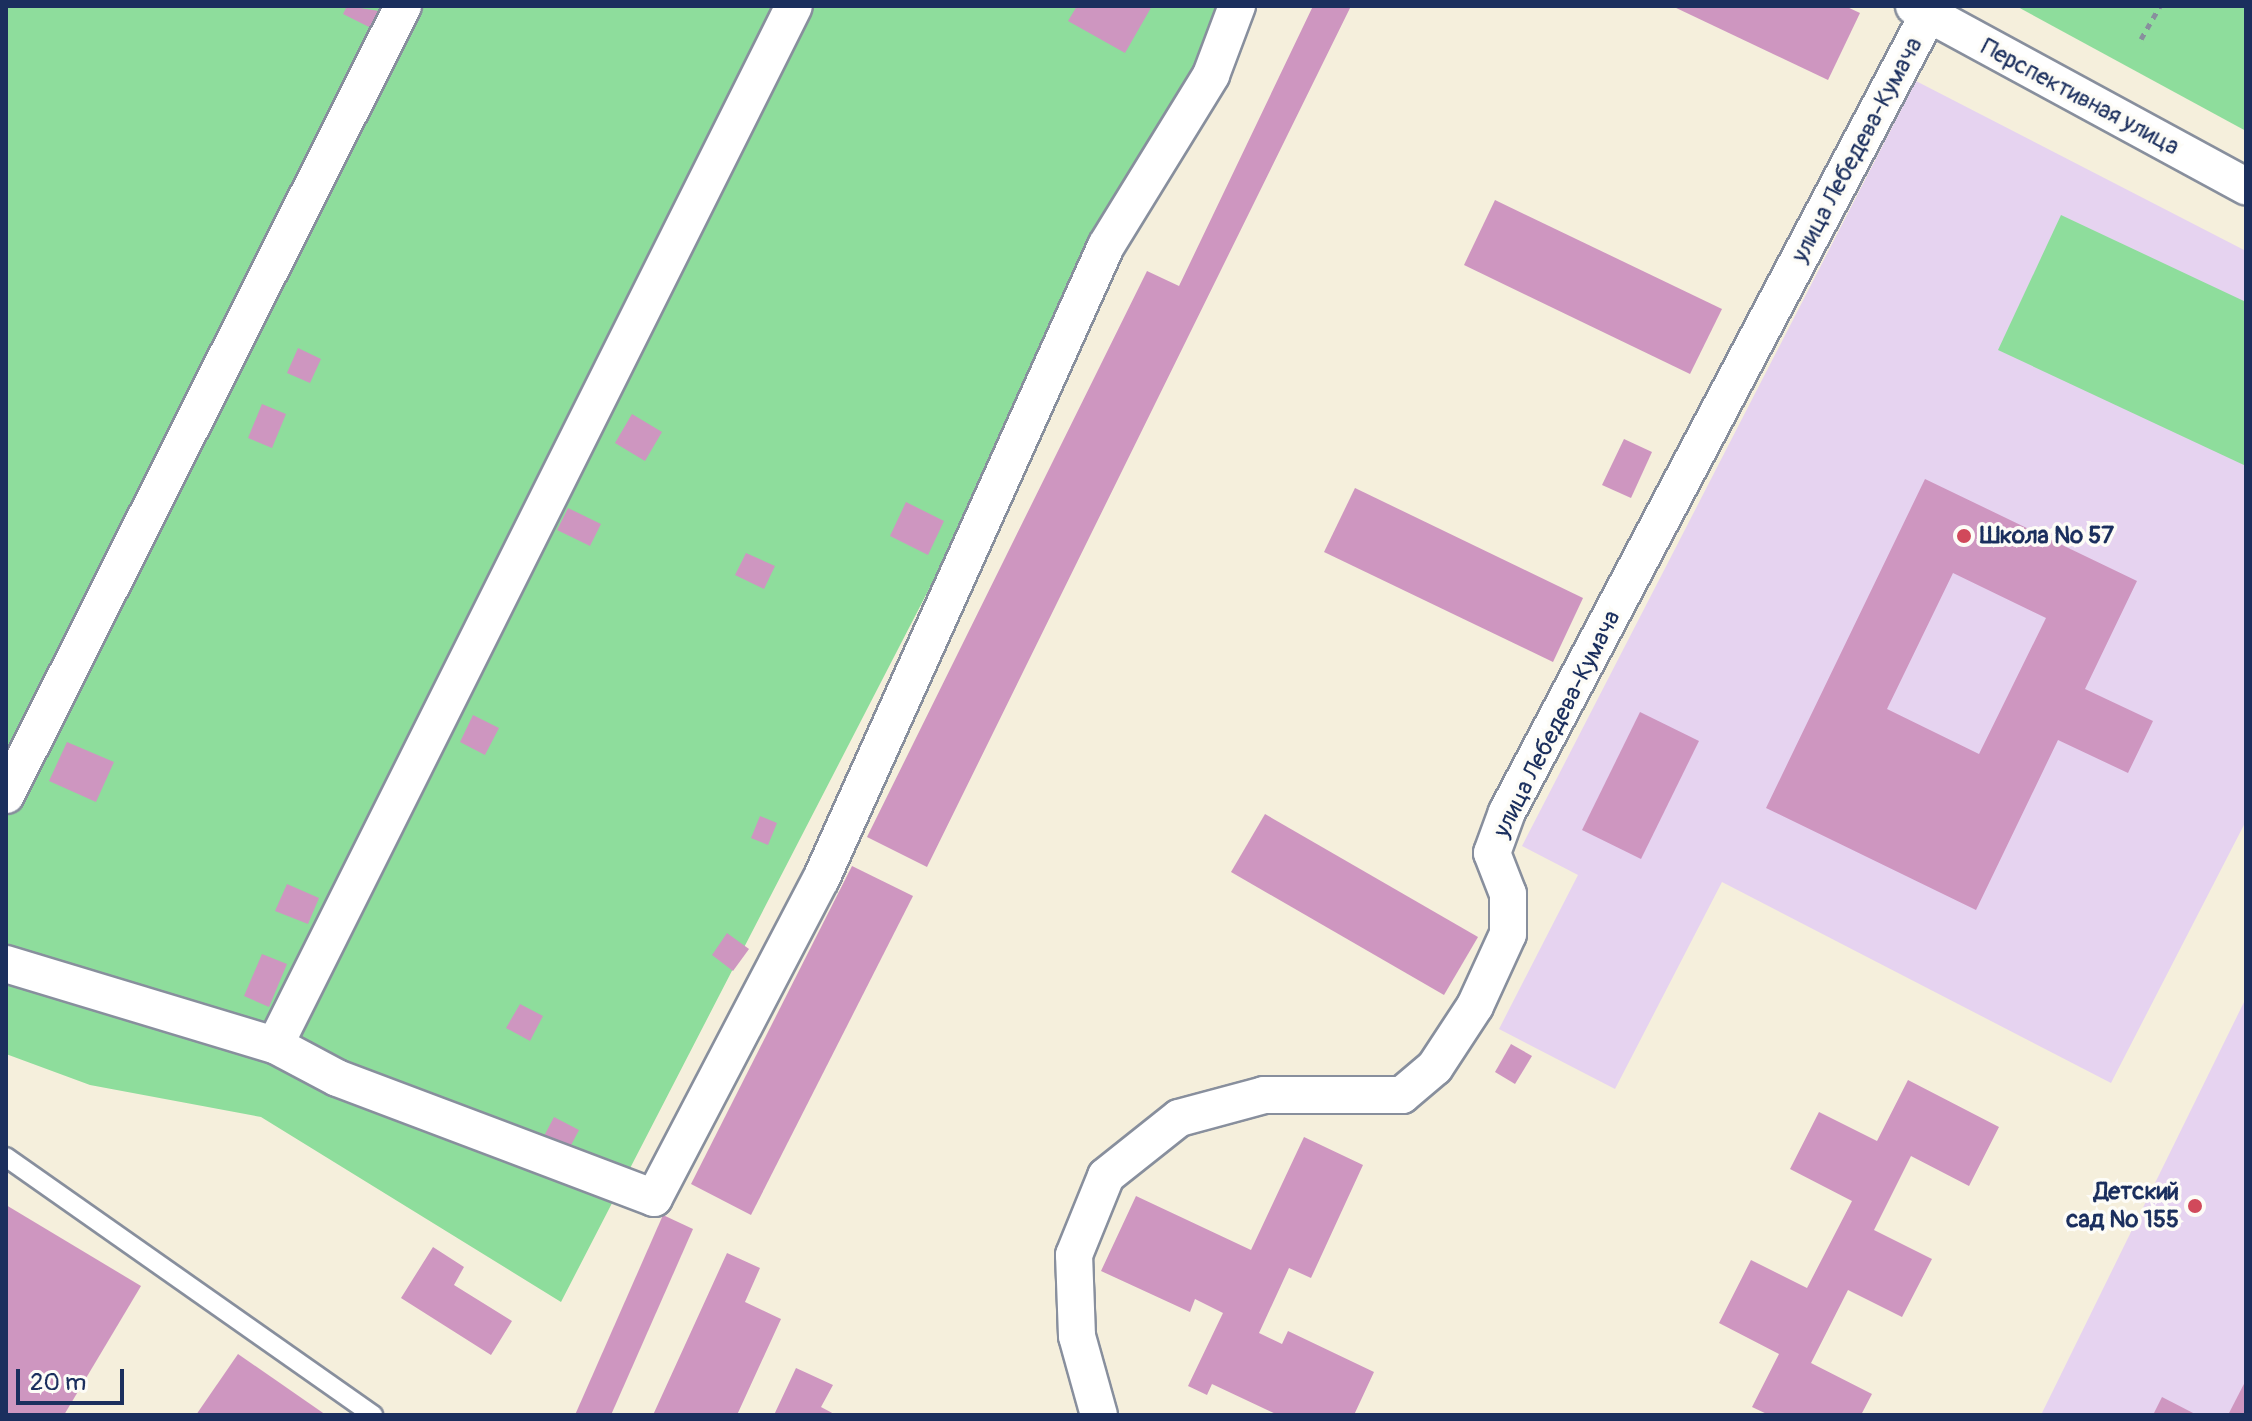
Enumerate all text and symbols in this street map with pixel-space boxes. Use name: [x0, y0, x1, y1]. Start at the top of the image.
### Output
street label: улица Лебедева-Кумача: [1785, 33, 1929, 267]
street label: Перспективная улица: [1976, 33, 2184, 161]
place label: Школа № 57: [1980, 522, 2114, 550]
marker: Школа № 57: [1955, 527, 1973, 545]
street label: улица Лебедева-Кумача: [1487, 606, 1627, 842]
place label: Детский сад № 155: [2066, 1178, 2179, 1234]
marker: Детский сад № 155: [2186, 1197, 2204, 1215]
scale bar: [20, 1353, 128, 1403]
text: 20 m: [30, 1368, 86, 1397]

